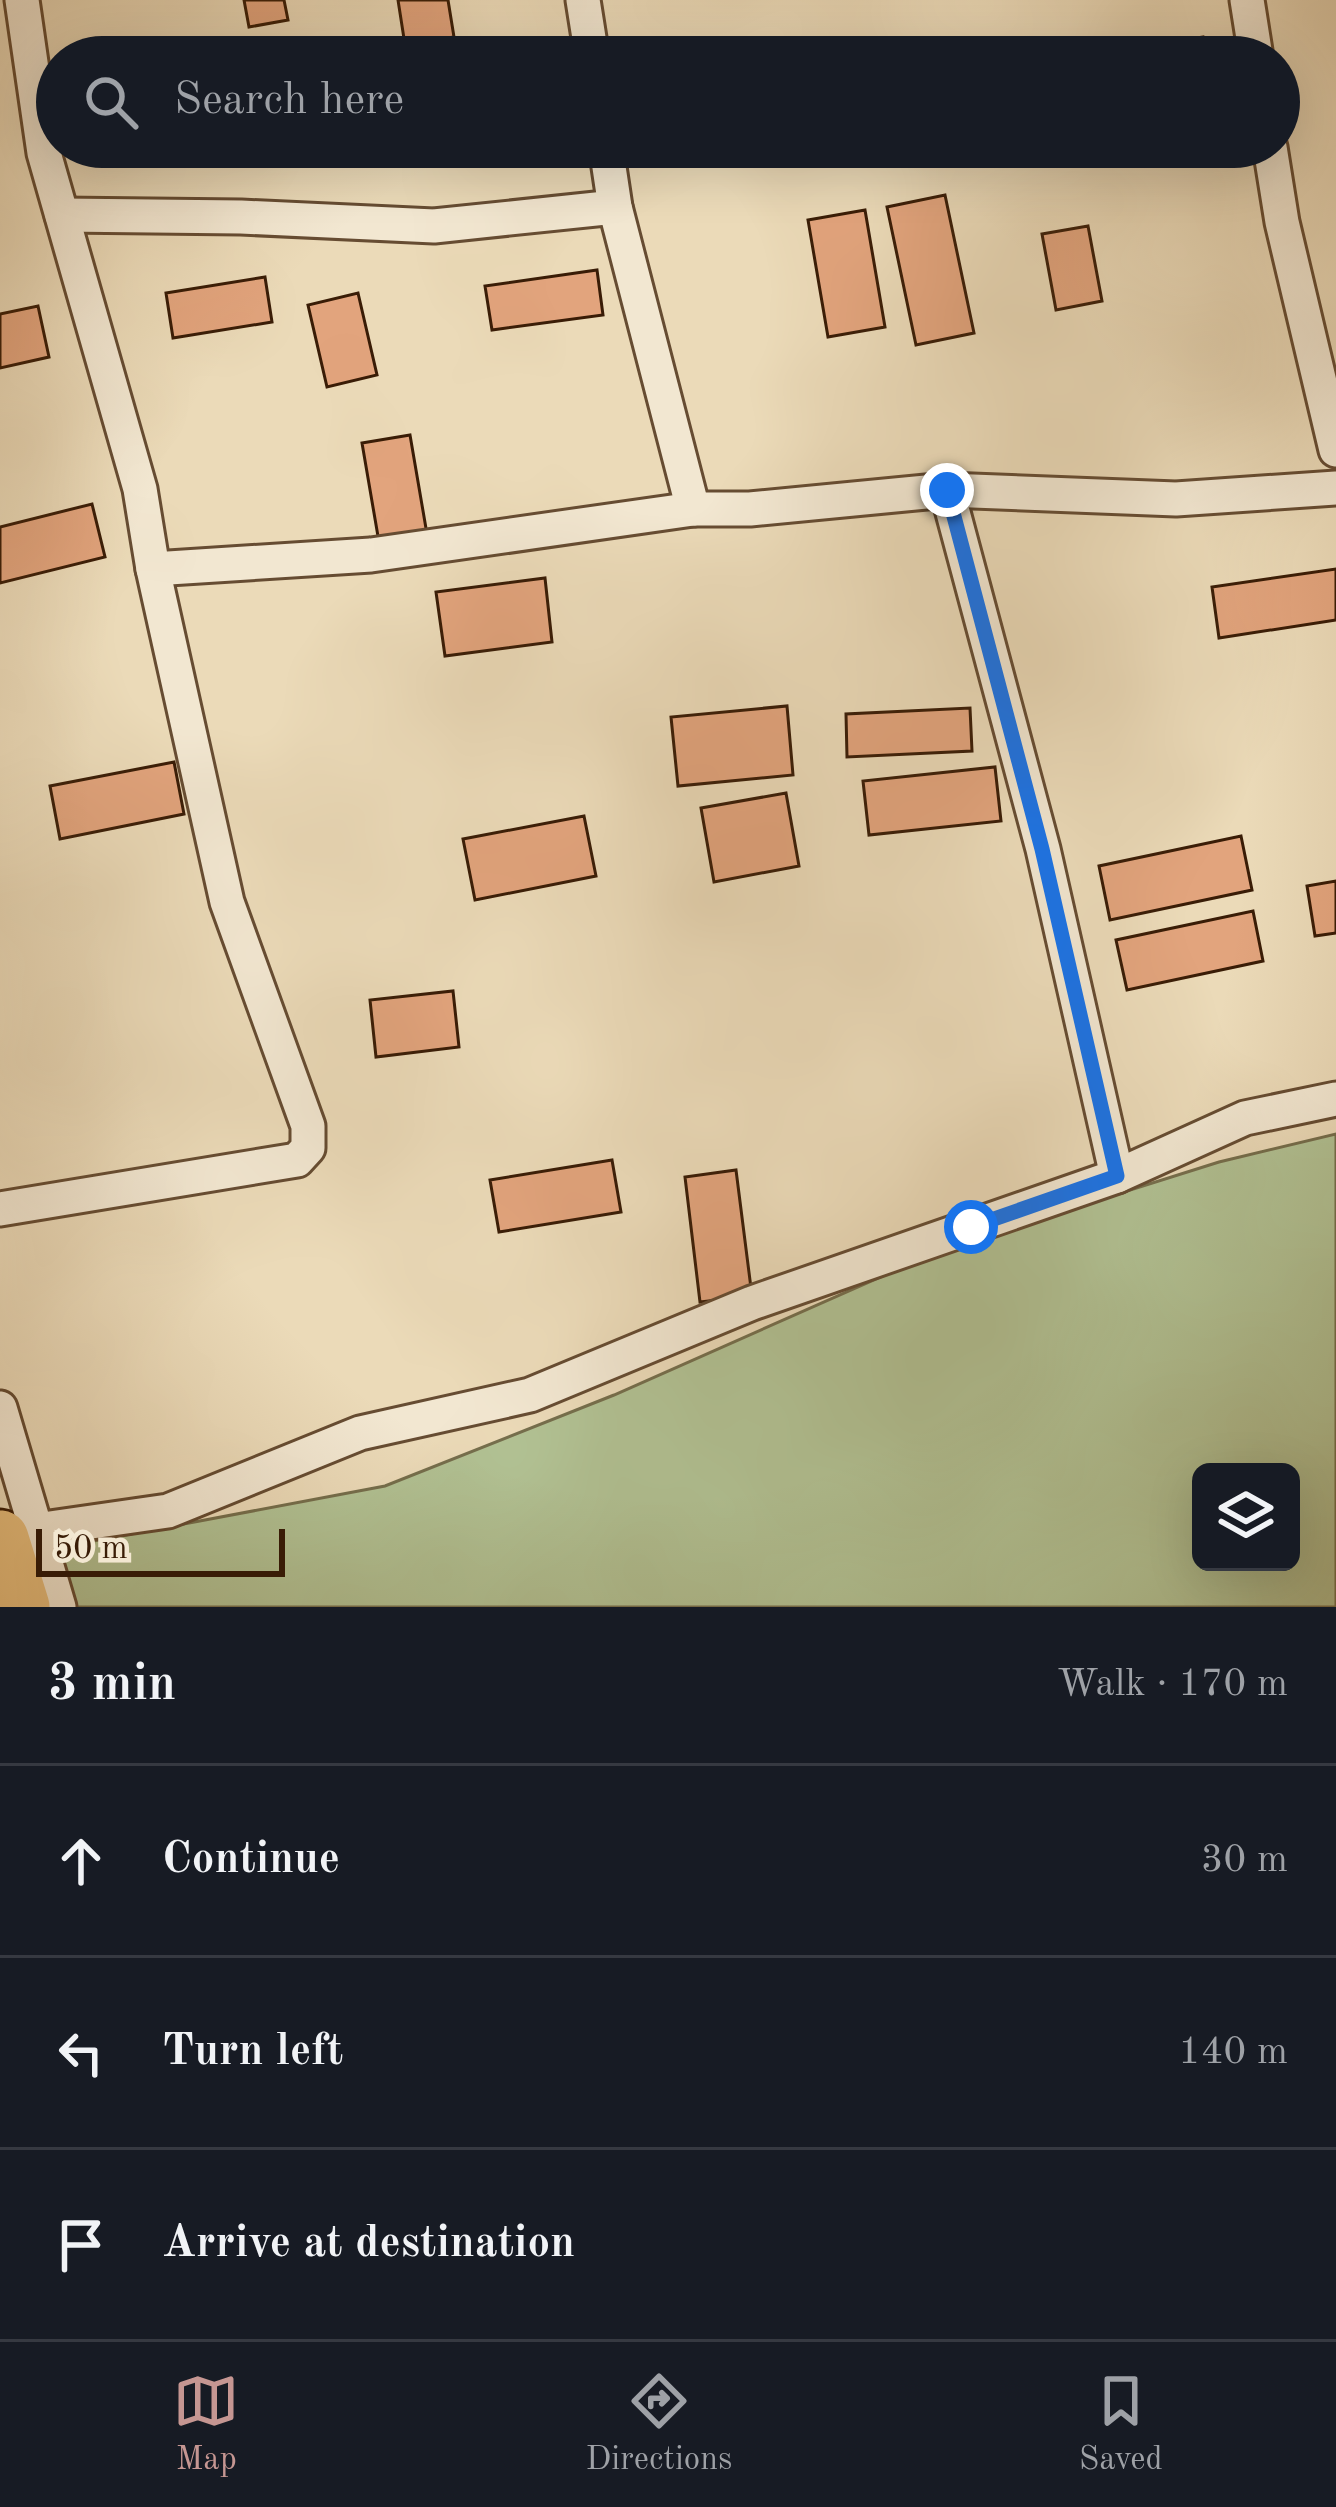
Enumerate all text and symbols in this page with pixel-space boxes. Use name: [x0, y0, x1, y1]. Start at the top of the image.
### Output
search box: [36, 36, 1300, 168]
icon: search: [78, 69, 144, 135]
text: Search here: [174, 79, 404, 124]
route end: [920, 463, 974, 517]
route start: [944, 1200, 998, 1254]
map controls: [1192, 1463, 1300, 1571]
button: layers: [1192, 1463, 1300, 1571]
scale bar: [36, 1523, 285, 1576]
text: 50 m: [54, 1533, 128, 1566]
text: 3 min: [48, 1660, 176, 1711]
text: Walk · 170 m: [1057, 1665, 1288, 1704]
icon: ahead: [48, 1828, 114, 1894]
text: Continue: [162, 1838, 340, 1883]
text: 30 m: [1201, 1841, 1288, 1880]
icon: left: [48, 2020, 114, 2086]
text: Turn left: [162, 2030, 343, 2075]
text: 140 m: [1178, 2033, 1288, 2072]
icon: arrive: [48, 2212, 114, 2278]
text: Arrive at destination: [162, 2222, 575, 2267]
tab: Map: [173, 2368, 239, 2481]
tab: Directions: [586, 2368, 732, 2481]
tab: Saved: [1079, 2368, 1163, 2481]

